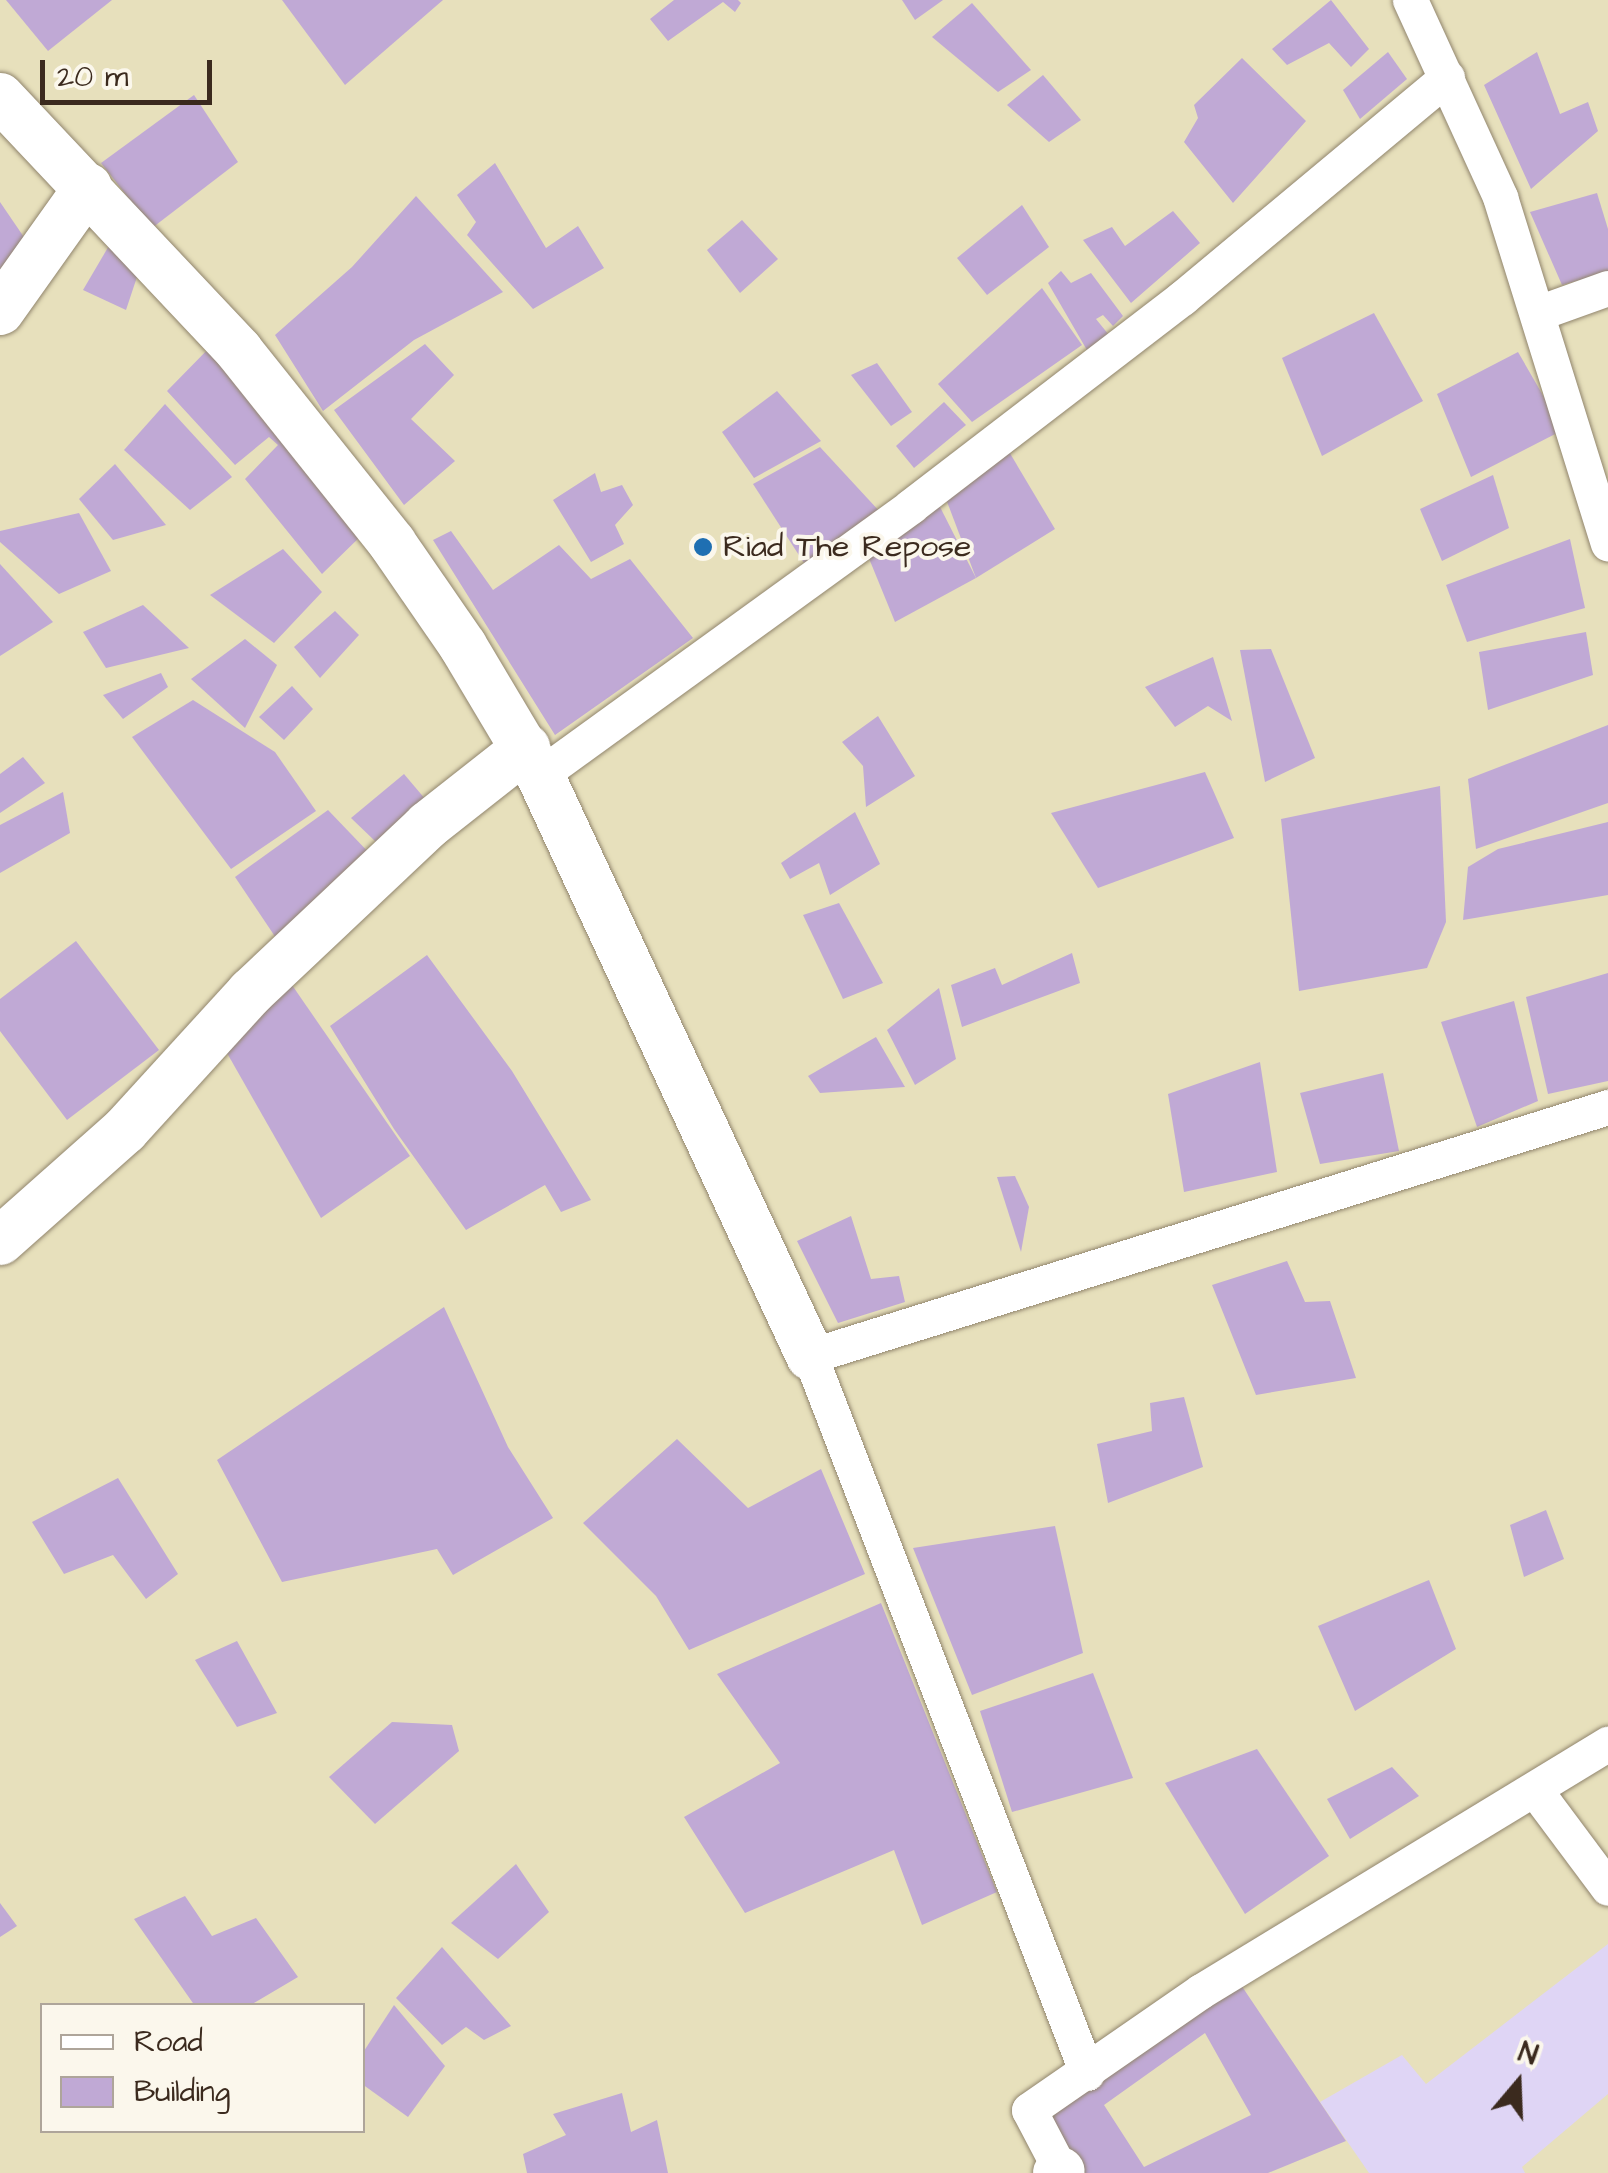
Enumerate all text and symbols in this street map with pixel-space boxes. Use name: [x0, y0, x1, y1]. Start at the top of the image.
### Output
scale bar: [45, 40, 218, 102]
text: 20 m: [57, 56, 128, 98]
place label: Riad The Repose: [723, 528, 971, 566]
marker: Riad The Repose: [692, 536, 714, 558]
legend: [40, 2003, 365, 2133]
text: Road: [134, 2021, 203, 2063]
north arrow: [1468, 2033, 1568, 2133]
text: N: [1513, 2033, 1543, 2075]
text: Building: [134, 2071, 230, 2113]

